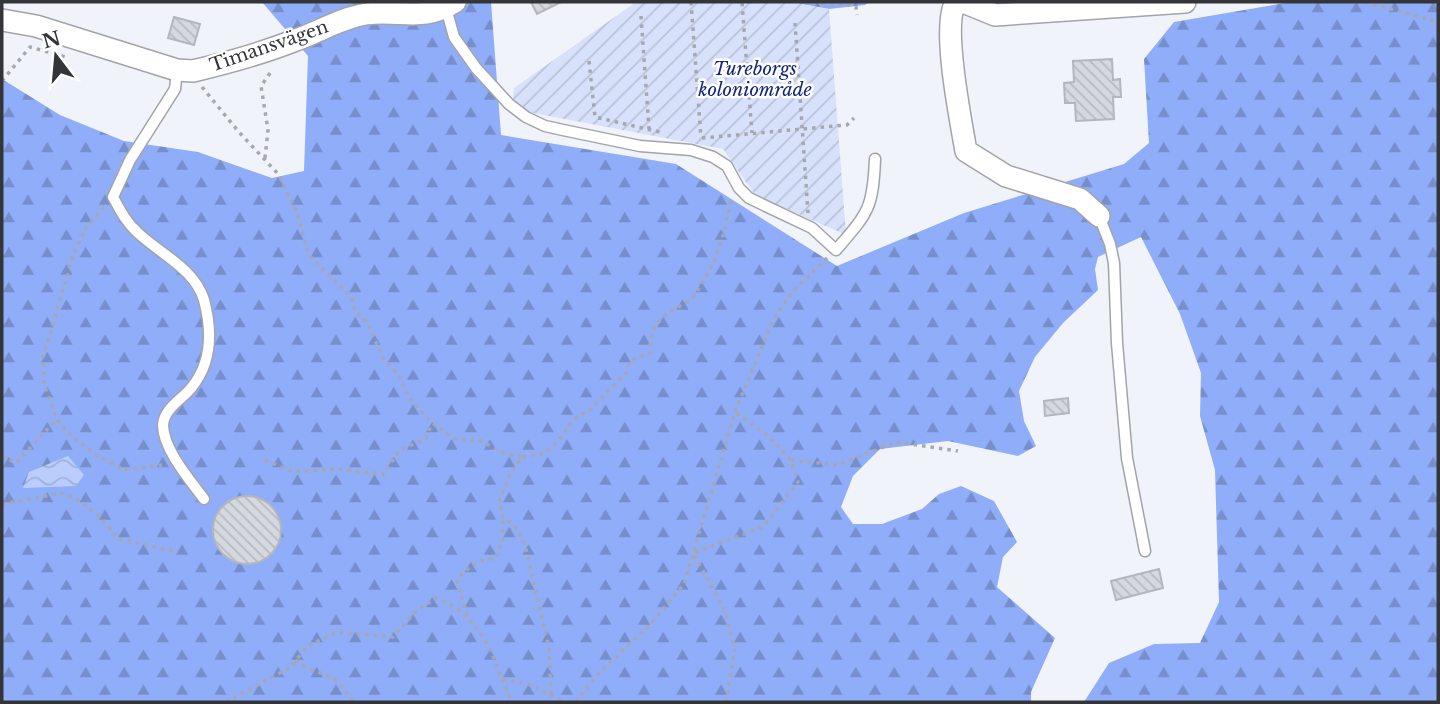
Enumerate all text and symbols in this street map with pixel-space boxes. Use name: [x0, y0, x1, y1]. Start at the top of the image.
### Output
street label: Timansvägen: [207, 15, 331, 77]
north arrow: [21, 21, 91, 91]
text: N: [40, 27, 63, 54]
park label: Tureborgs koloniområde: [697, 58, 812, 101]

